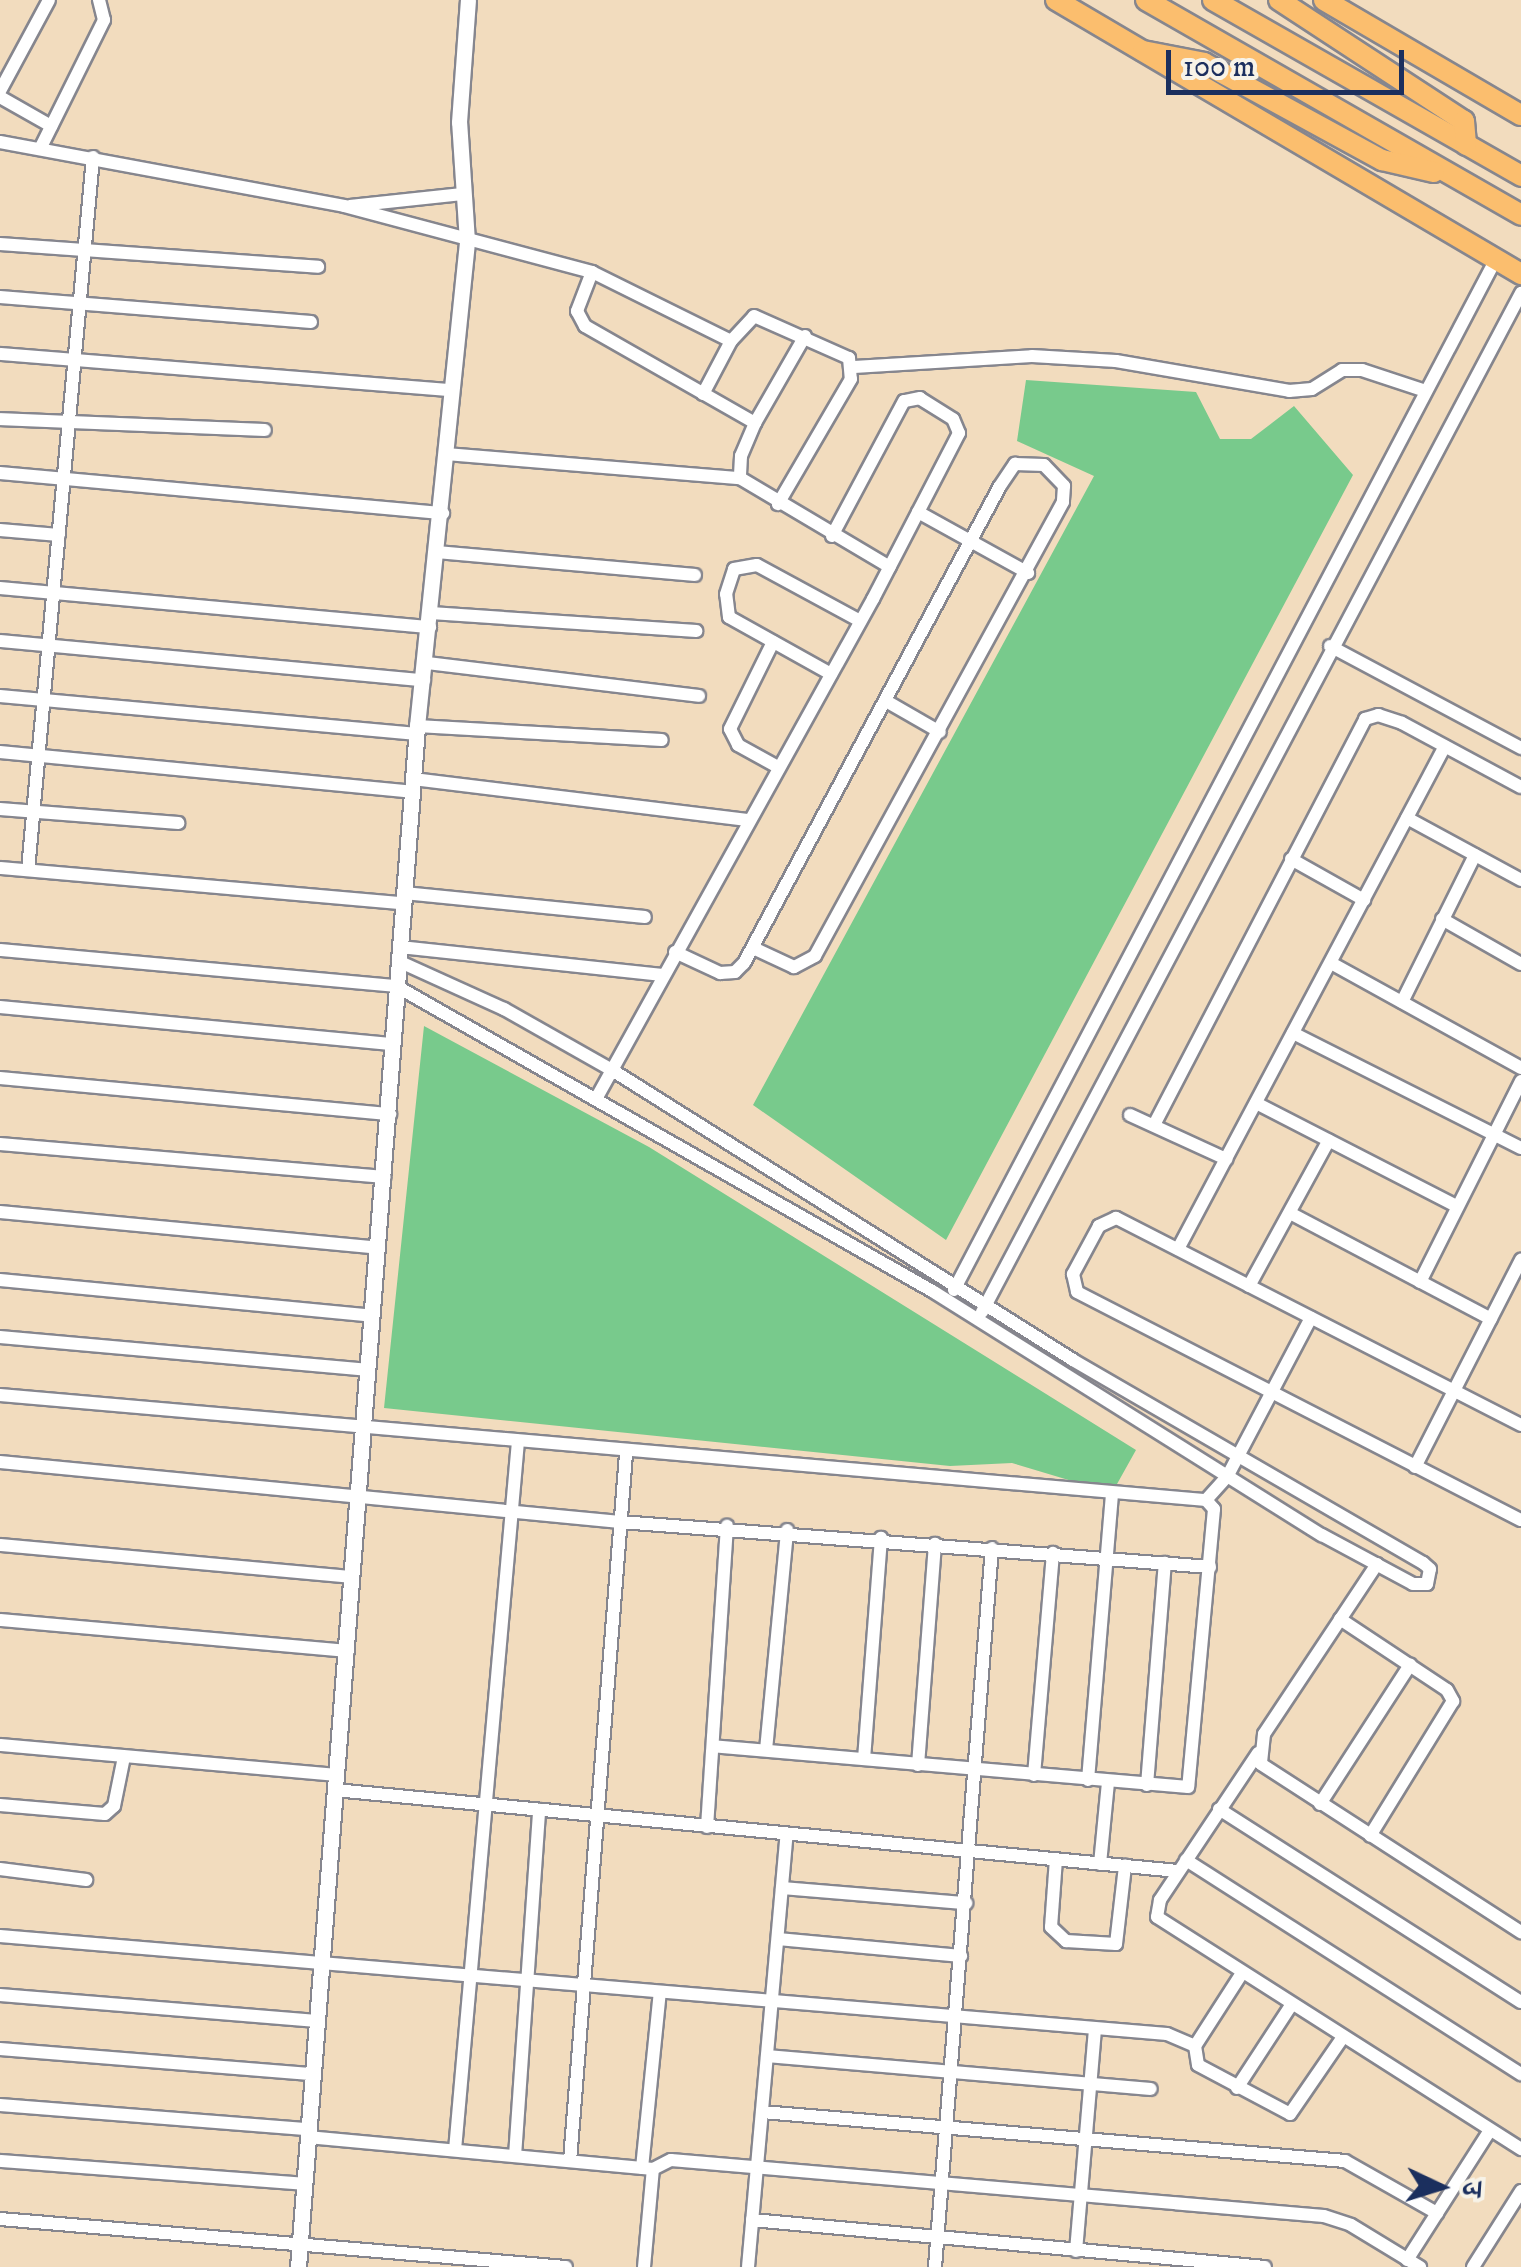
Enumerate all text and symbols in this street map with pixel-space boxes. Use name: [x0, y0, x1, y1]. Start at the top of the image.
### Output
scale bar: [1171, 30, 1408, 92]
text: 100 m: [1183, 49, 1255, 86]
north arrow: [1391, 2137, 1491, 2237]
text: उ: [1453, 2181, 1489, 2197]

